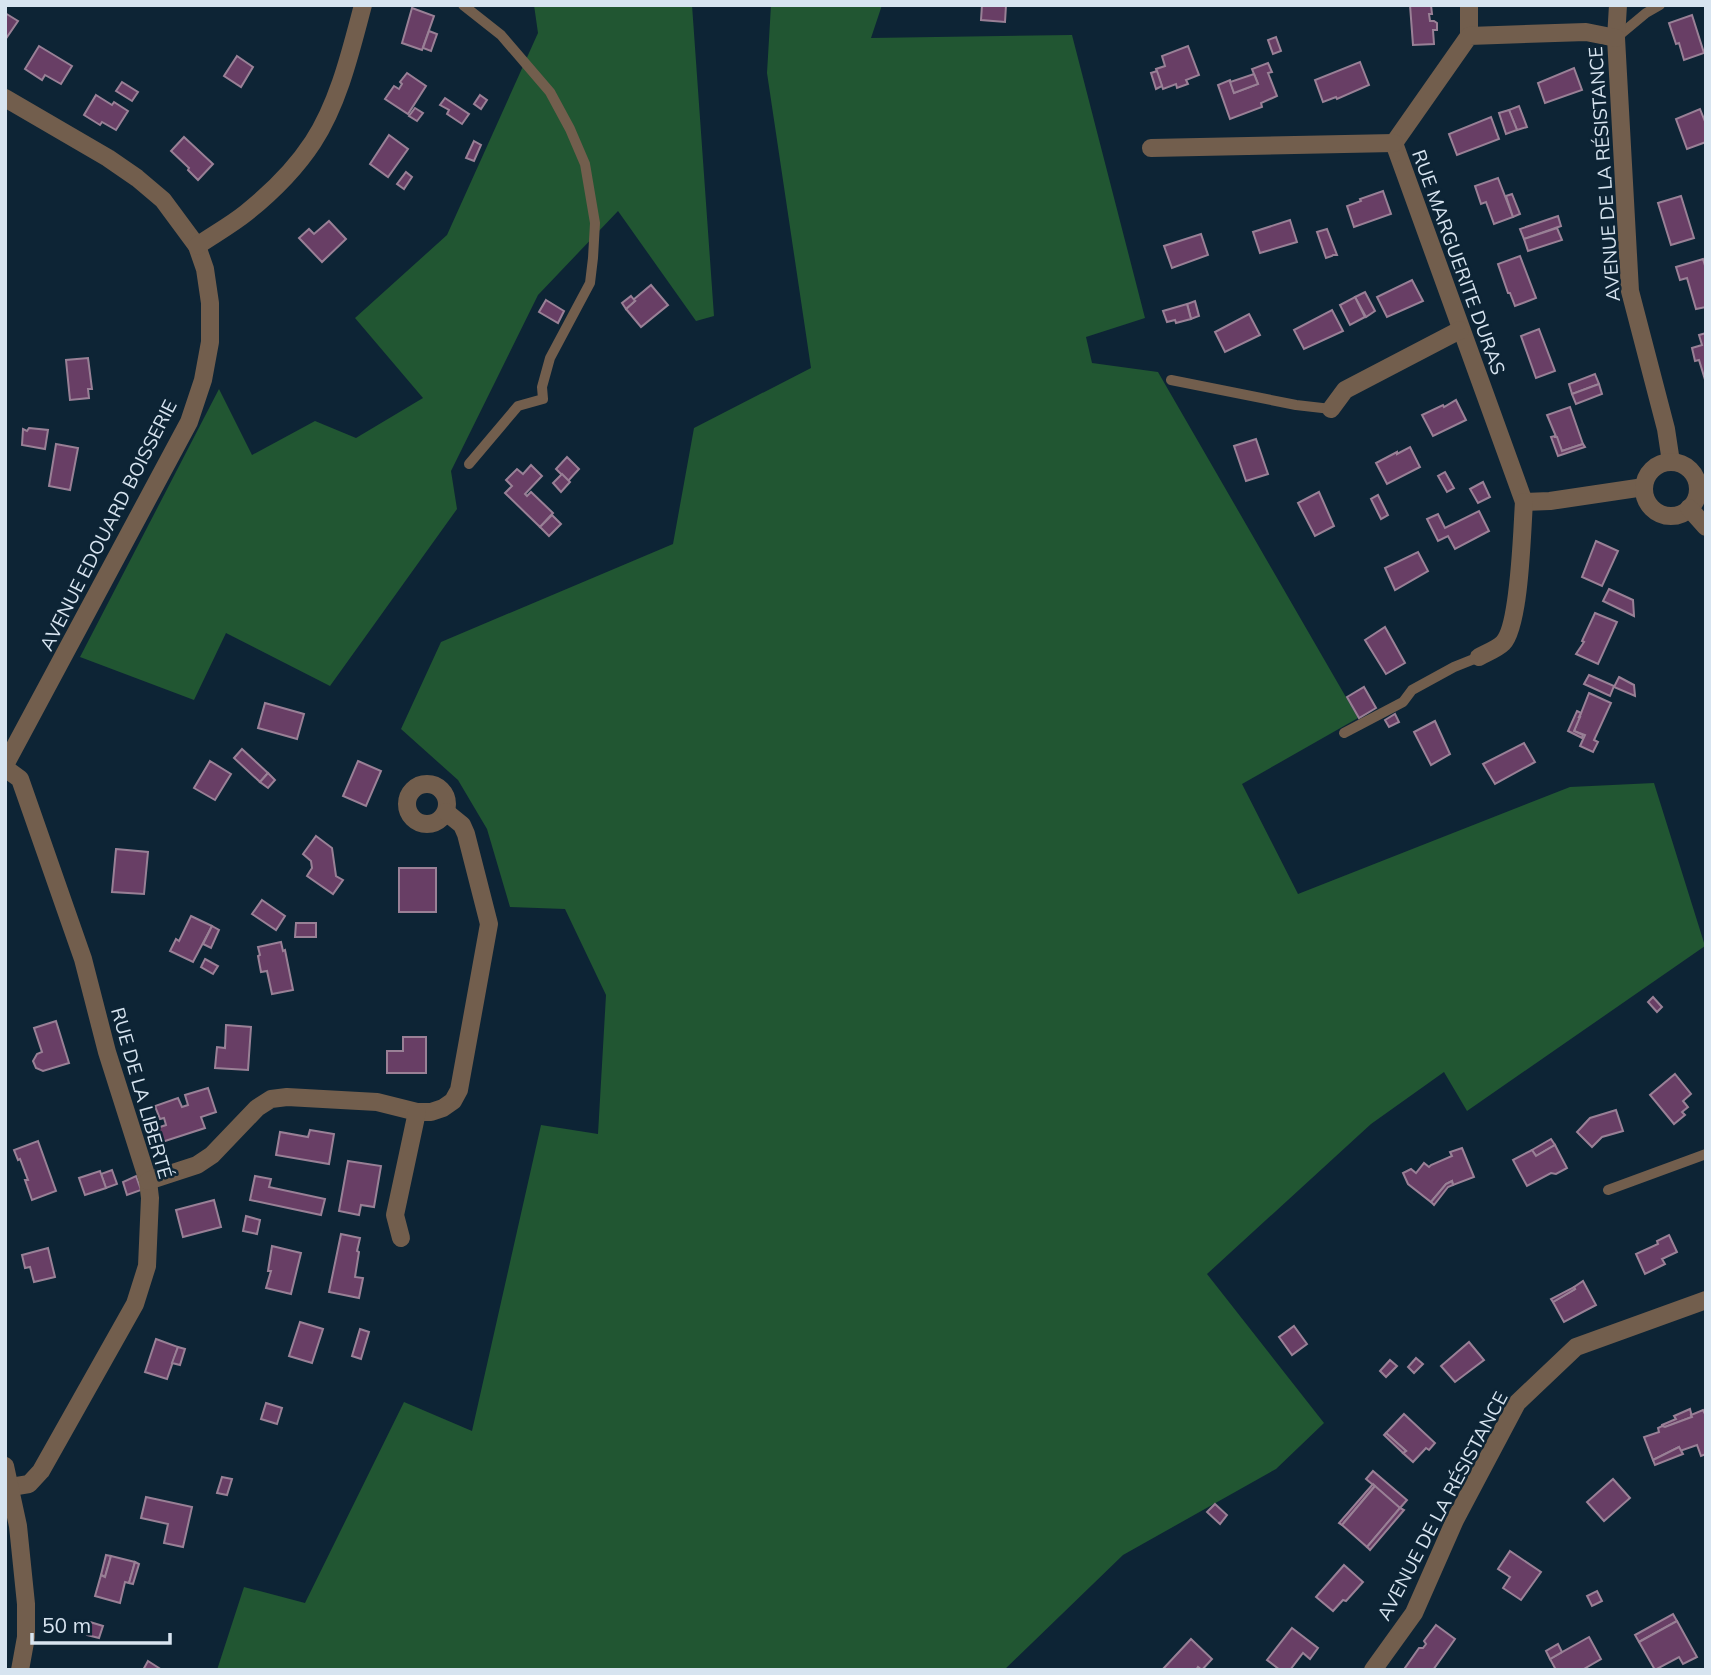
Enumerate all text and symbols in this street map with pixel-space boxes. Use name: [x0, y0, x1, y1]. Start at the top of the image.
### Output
street label: AVENUE DE LA RÉSISTANCE: [1583, 46, 1625, 302]
street label: RUE MARGUERITE DURAS: [1407, 146, 1511, 378]
street label: AVENUE EDOUARD BOISSERIE: [34, 396, 182, 654]
street label: RUE DE LA LIBERTÉ: [106, 1005, 178, 1181]
street label: AVENUE DE LA RÉSISTANCE: [1371, 1388, 1513, 1624]
scale bar: [32, 1602, 170, 1646]
text: 50 m: [42, 1612, 91, 1638]

